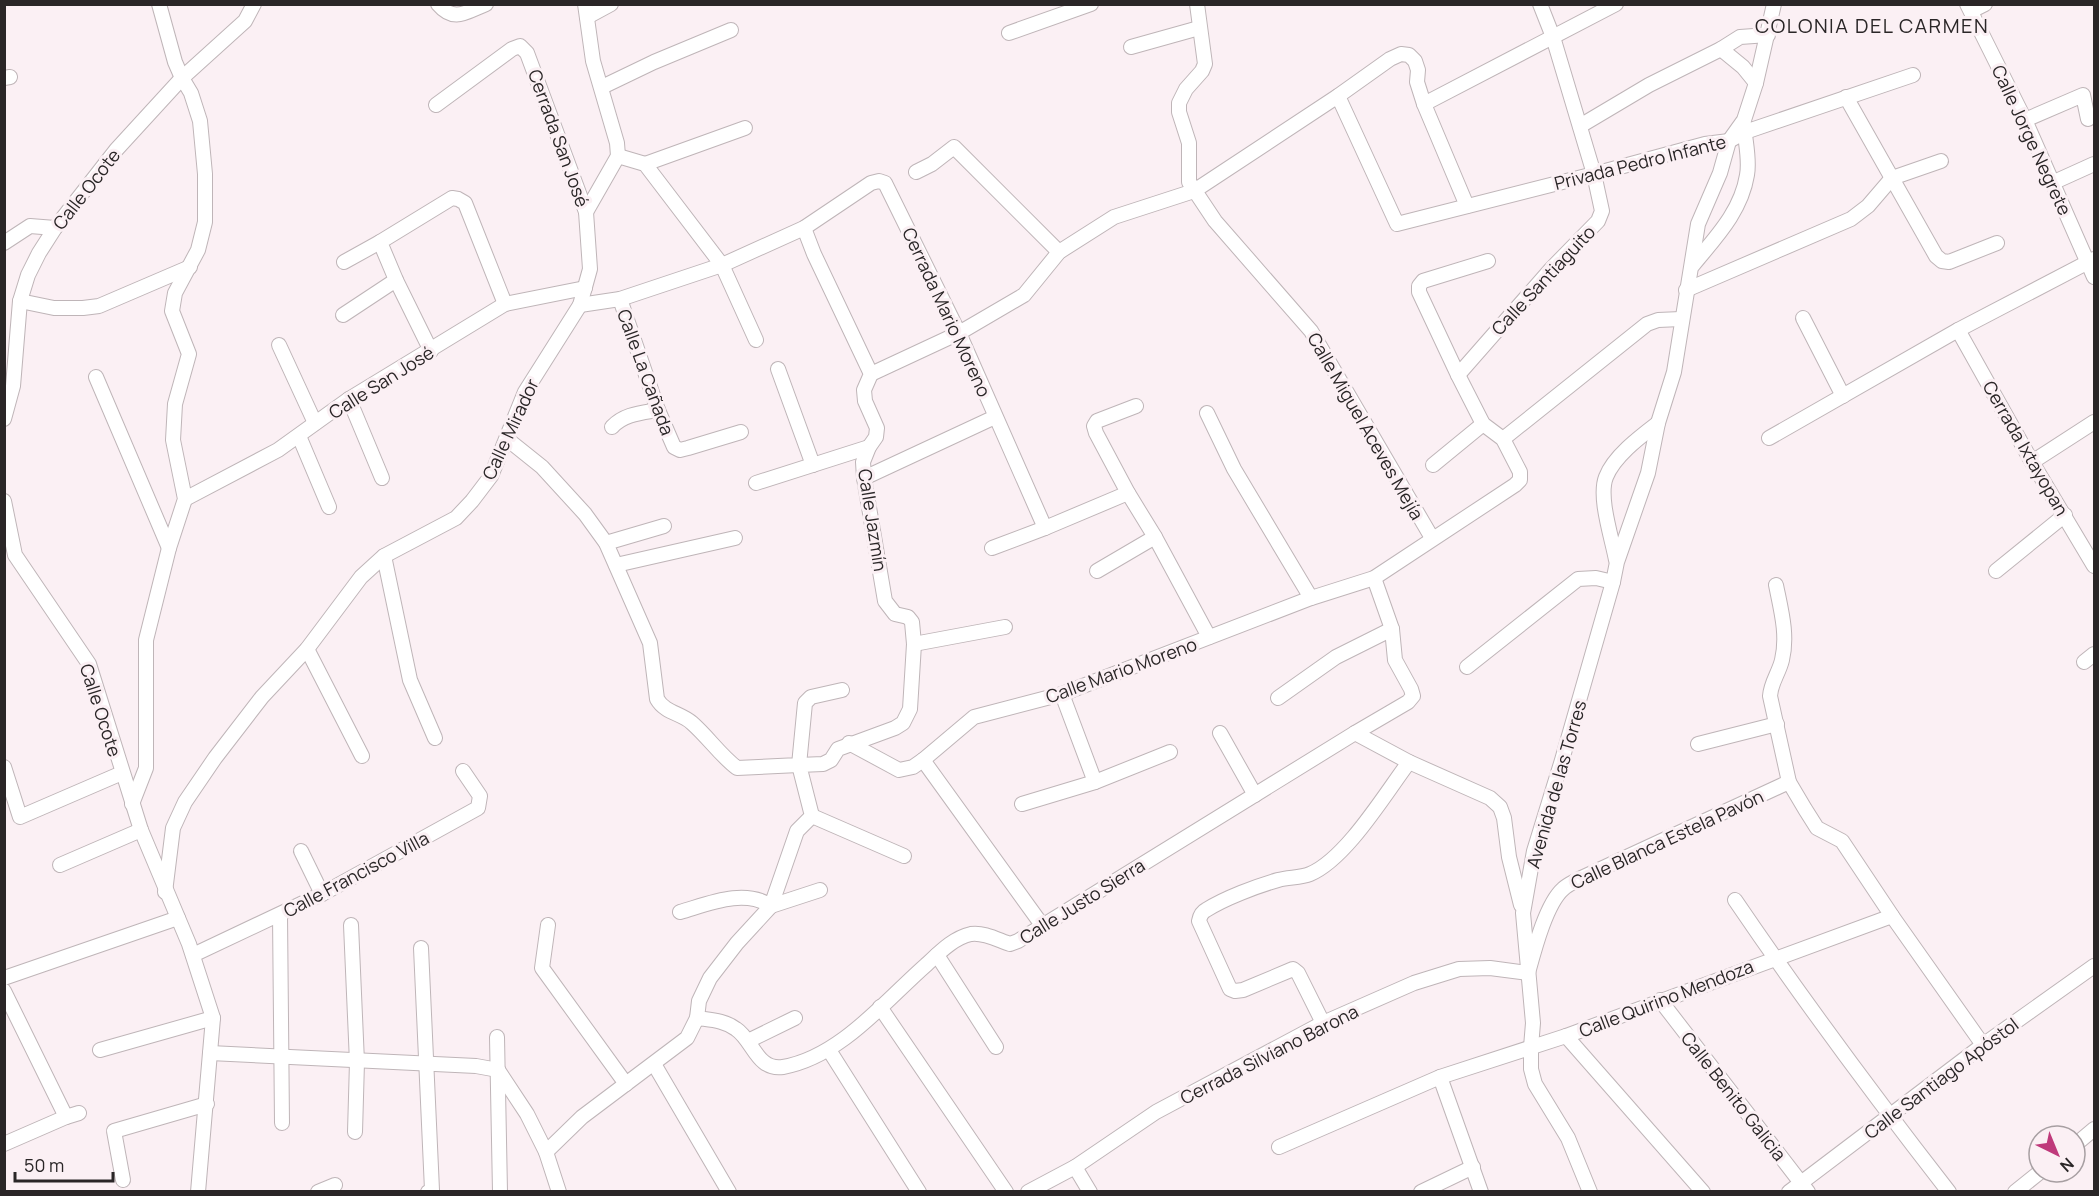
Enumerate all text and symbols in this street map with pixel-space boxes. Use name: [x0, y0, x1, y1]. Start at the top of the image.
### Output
district label: COLONIA DEL CARMEN: [1755, 12, 1989, 39]
street label: Calle Jorge Negrete: [1987, 61, 2077, 219]
street label: Cerrada San José: [523, 66, 595, 210]
street label: Privada Pedro Infante: [1552, 129, 1728, 195]
street label: Calle Ocote: [47, 144, 125, 234]
street label: Calle Santiaguito: [1486, 220, 1600, 340]
street label: Cerrada Mario Moreno: [897, 224, 997, 400]
street label: Calle La Cañada: [612, 306, 680, 438]
street label: Calle Miguel Aceves Mejía: [1303, 328, 1429, 524]
street label: Calle San José: [324, 340, 438, 424]
street label: Calle Mirador: [476, 374, 544, 483]
street label: Cerrada Ixtayopan: [1978, 376, 2074, 520]
street label: Calle Jazmín: [853, 467, 893, 573]
street label: Calle Mario Moreno: [1042, 632, 1200, 708]
street label: Calle Ocote: [75, 661, 127, 759]
street label: Avenida de las Torres: [1521, 697, 1591, 871]
street label: Calle Blanca Estela Pavón: [1567, 784, 1767, 894]
street label: Calle Francisco Villa: [279, 825, 433, 923]
street label: Calle Justo Sierra: [1015, 853, 1149, 949]
street label: Calle Quirino Mendoza: [1575, 954, 1757, 1042]
street label: Cerrada Silviano Barona: [1176, 999, 1362, 1109]
street label: Calle Santiago Apóstol: [1859, 1012, 2023, 1144]
street label: Calle Benito Galicia: [1676, 1026, 1792, 1166]
north arrow: [2027, 1124, 2087, 1184]
scale bar: [15, 1145, 112, 1183]
text: 50 m: [24, 1153, 64, 1177]
text: N: [2056, 1153, 2079, 1177]

